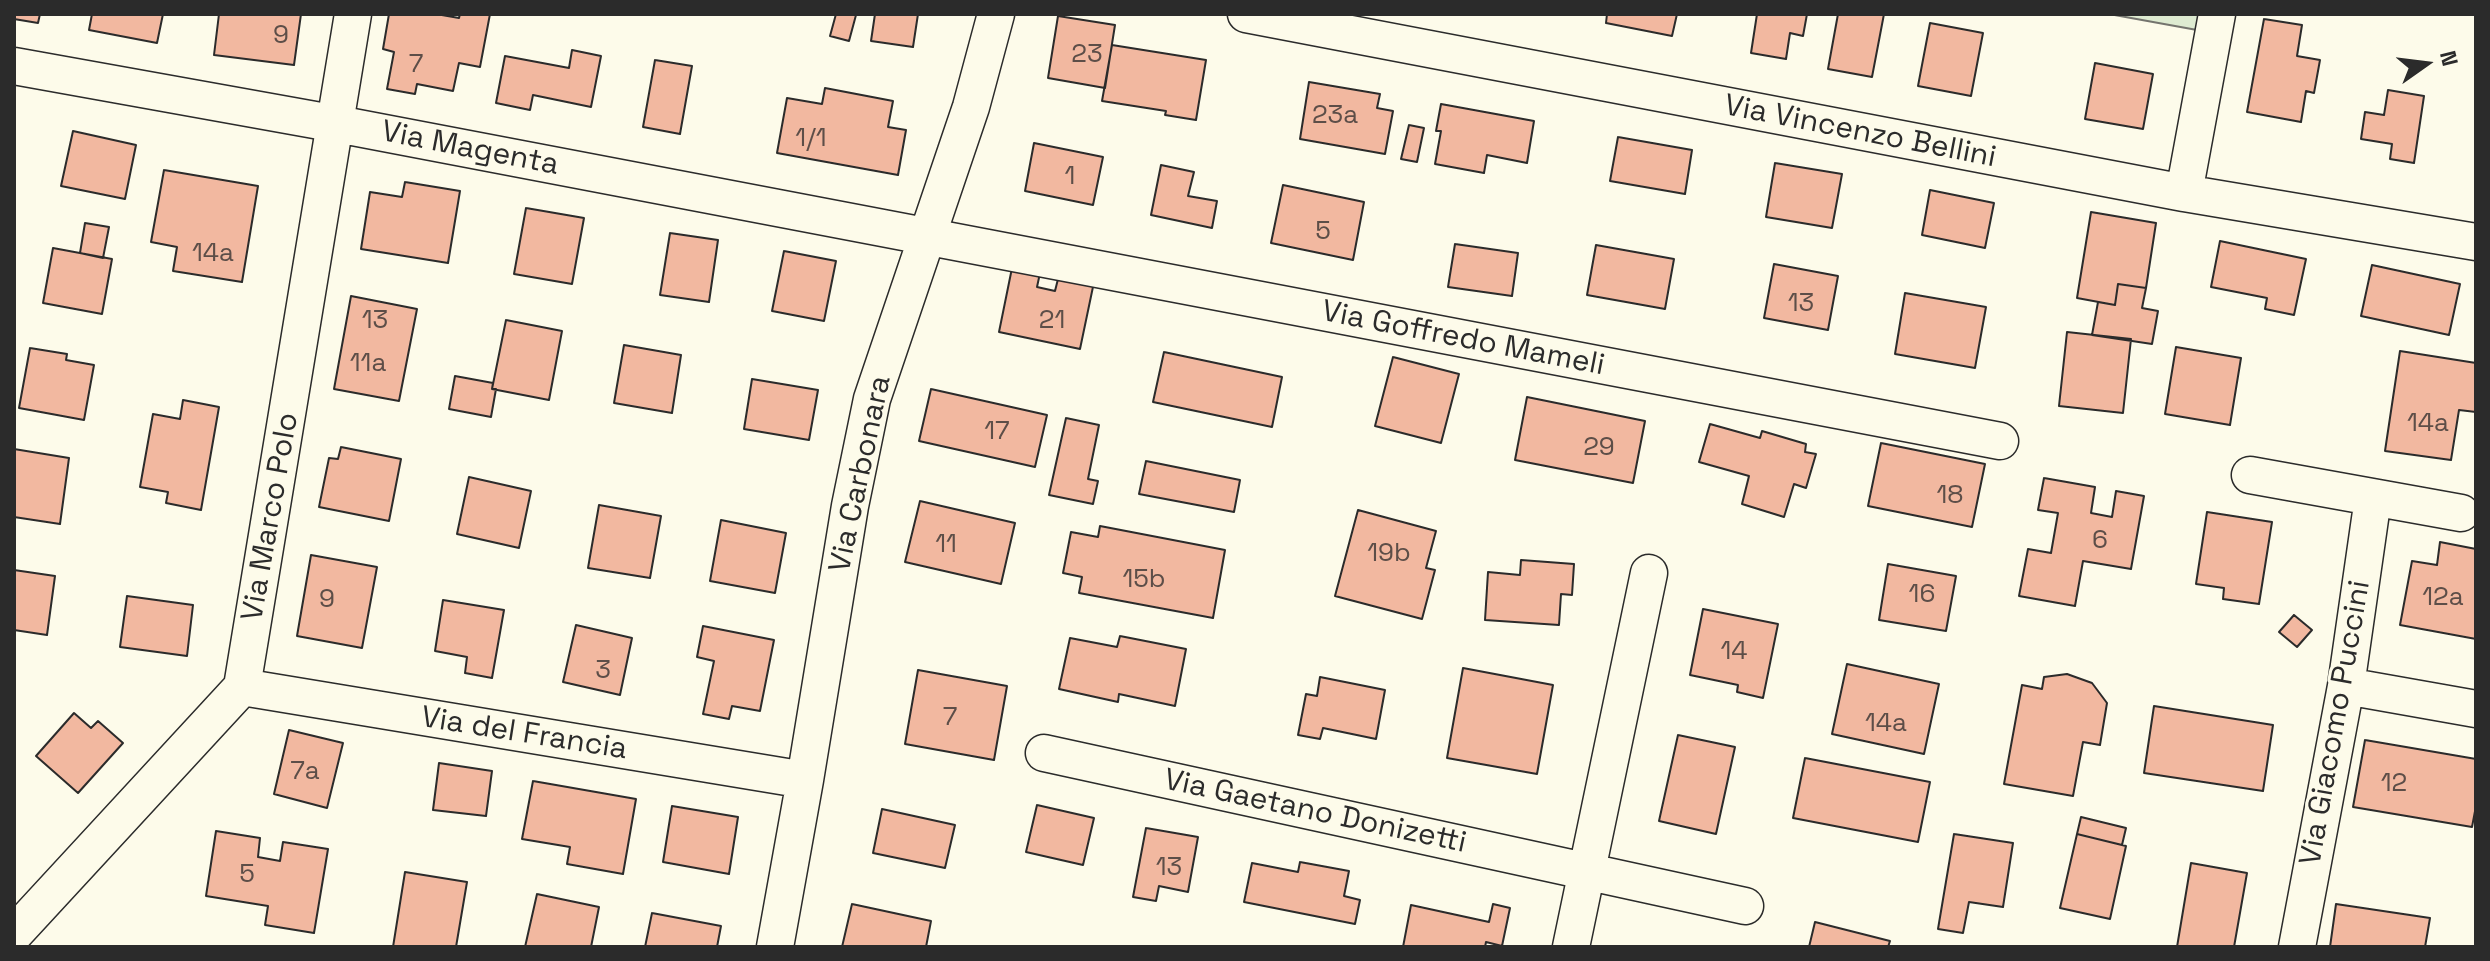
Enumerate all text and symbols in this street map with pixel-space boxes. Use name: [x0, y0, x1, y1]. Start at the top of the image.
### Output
house number: 9: [273, 20, 289, 52]
north arrow: [2386, 24, 2466, 104]
house number: 23: [1071, 39, 1103, 71]
text: N: [2434, 48, 2465, 69]
house number: 7: [409, 49, 423, 81]
street label: Via Vincenzo Bellini: [1721, 88, 1999, 176]
house number: 23a: [1312, 100, 1358, 132]
street label: Via Magenta: [378, 114, 562, 184]
house number: 1/1: [795, 123, 827, 155]
house number: 1: [1065, 161, 1075, 193]
house number: 5: [1315, 216, 1331, 248]
house number: 14a: [192, 238, 234, 270]
house number: 13: [1788, 288, 1814, 320]
street label: Via Goffredo Mameli: [1319, 294, 1607, 384]
house number: 13: [362, 305, 388, 337]
house number: 21: [1039, 305, 1065, 337]
house number: 11a: [350, 348, 386, 380]
street label: Via Carbonara: [823, 372, 899, 576]
house number: 14a: [2407, 408, 2449, 440]
street label: Via Marco Polo: [235, 410, 307, 624]
house number: 17: [984, 416, 1010, 448]
house number: 29: [1583, 432, 1615, 464]
house number: 18: [1936, 480, 1964, 512]
house number: 6: [2092, 525, 2108, 557]
house number: 11: [935, 529, 957, 561]
house number: 19b: [1367, 538, 1411, 570]
house number: 15b: [1122, 564, 1166, 596]
street label: Via Giacomo Puccini: [2293, 578, 2379, 868]
house number: 16: [1909, 579, 1935, 611]
house number: 12a: [2422, 582, 2464, 614]
house number: 9: [319, 584, 335, 616]
house number: 14: [1720, 636, 1748, 668]
house number: 3: [595, 655, 611, 687]
street label: Via del Francia: [418, 700, 630, 768]
house number: 7: [943, 702, 957, 734]
house number: 14a: [1865, 708, 1907, 740]
house number: 7a: [290, 756, 320, 788]
street label: Via Gaetano Donizetti: [1161, 762, 1469, 862]
house number: 12: [2381, 768, 2407, 800]
house number: 13: [1156, 852, 1182, 884]
house number: 5: [239, 859, 255, 891]

